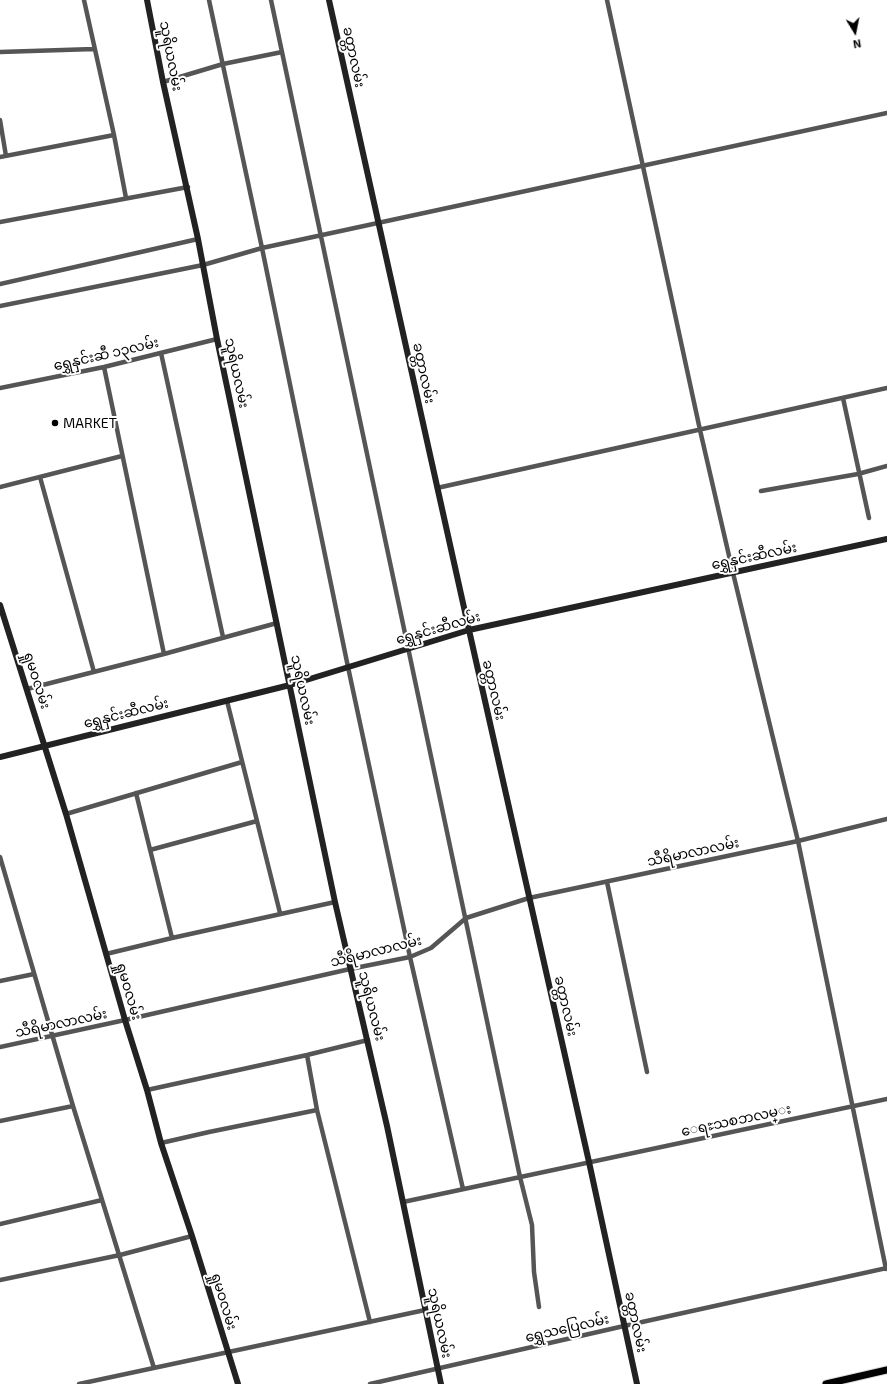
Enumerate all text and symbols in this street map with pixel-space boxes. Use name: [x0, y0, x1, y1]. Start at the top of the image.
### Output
north arrow: [835, 12, 875, 52]
street label: သူရိယလမ်း: [156, 19, 186, 93]
street label: ခတ္တာလမ်း: [339, 25, 369, 89]
text: N: [852, 37, 862, 51]
street label: ရွှေနှင်းဆီ ၁၃လမ်း: [52, 334, 160, 374]
street label: သူရိယလမ်း: [221, 336, 253, 410]
street label: ခတ္တာလမ်း: [409, 341, 439, 405]
place label: MARKET: [63, 415, 117, 431]
marker: MARKET: [50, 418, 60, 428]
street label: ရွှေနှင်းဆီလမ်း: [710, 539, 798, 573]
street label: ရွှေနှင်းဆီလမ်း: [394, 608, 482, 648]
street label: ရှုမဝလမ်း: [20, 649, 54, 711]
street label: သူရိယလမ်း: [287, 653, 319, 727]
street label: ခတ္တာလမ်း: [479, 658, 509, 722]
street label: ရွှေနှင်းဆီလမ်း: [82, 694, 170, 732]
street label: သီရိမာလာလမ်း: [646, 834, 740, 870]
street label: သီရိမာလာလမ်း: [329, 932, 423, 970]
street label: ရှုမဝလမ်း: [113, 960, 145, 1022]
street label: သူရိယလမ်း: [355, 969, 389, 1043]
street label: ခတ္တာလမ်း: [551, 974, 581, 1038]
street label: သီရိမာလာလမ်း: [14, 1005, 108, 1041]
street label: ေရႊသစၥာလမ္း: [679, 1100, 793, 1140]
street label: ရှုမဝလမ်း: [207, 1270, 241, 1332]
street label: သူရိယလမ်း: [424, 1286, 456, 1360]
street label: ခတ္တာလမ်း: [621, 1290, 651, 1354]
street label: ရွှေသပြေလမ်း: [523, 1310, 611, 1346]

